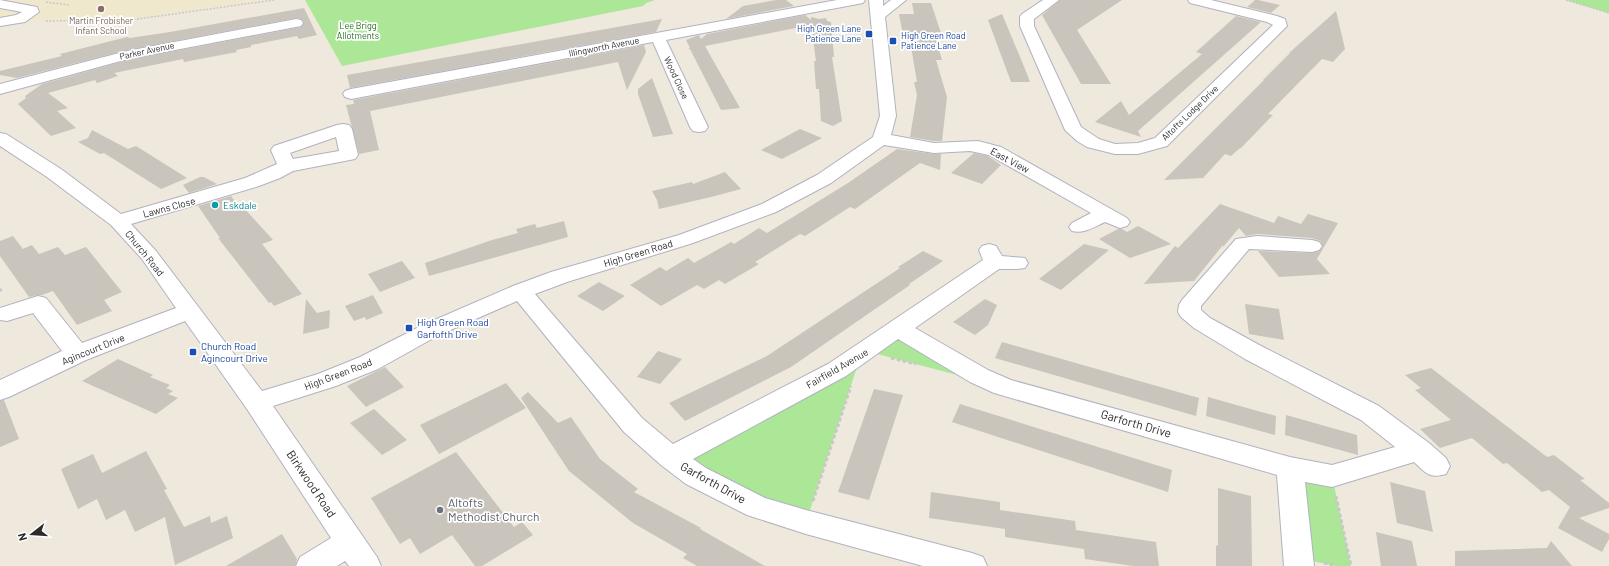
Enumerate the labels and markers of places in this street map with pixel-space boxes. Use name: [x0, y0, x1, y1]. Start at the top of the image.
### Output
marker: Martin Frobisher Infant School: [96, 4, 106, 14]
place label: Martin Frobisher Infant School: [69, 15, 134, 36]
place label: High Green Lane Patience Lane: [797, 23, 861, 44]
marker: High Green Lane Patience Lane: [864, 29, 874, 39]
place label: High Green Road Patience Lane: [901, 30, 966, 51]
marker: High Green Road Patience Lane: [888, 36, 898, 46]
place label: Eskdale: [223, 199, 257, 211]
marker: Eskdale: [210, 200, 220, 210]
place label: High Green Road Garfofth Drive: [417, 316, 489, 340]
marker: High Green Road Garfofth Drive: [404, 323, 414, 333]
place label: Church Road Agincourt Drive: [201, 340, 268, 364]
marker: Church Road Agincourt Drive: [188, 347, 198, 357]
place label: Altofts Methodist Church: [448, 495, 540, 523]
marker: Altofts Methodist Church: [435, 505, 445, 515]

